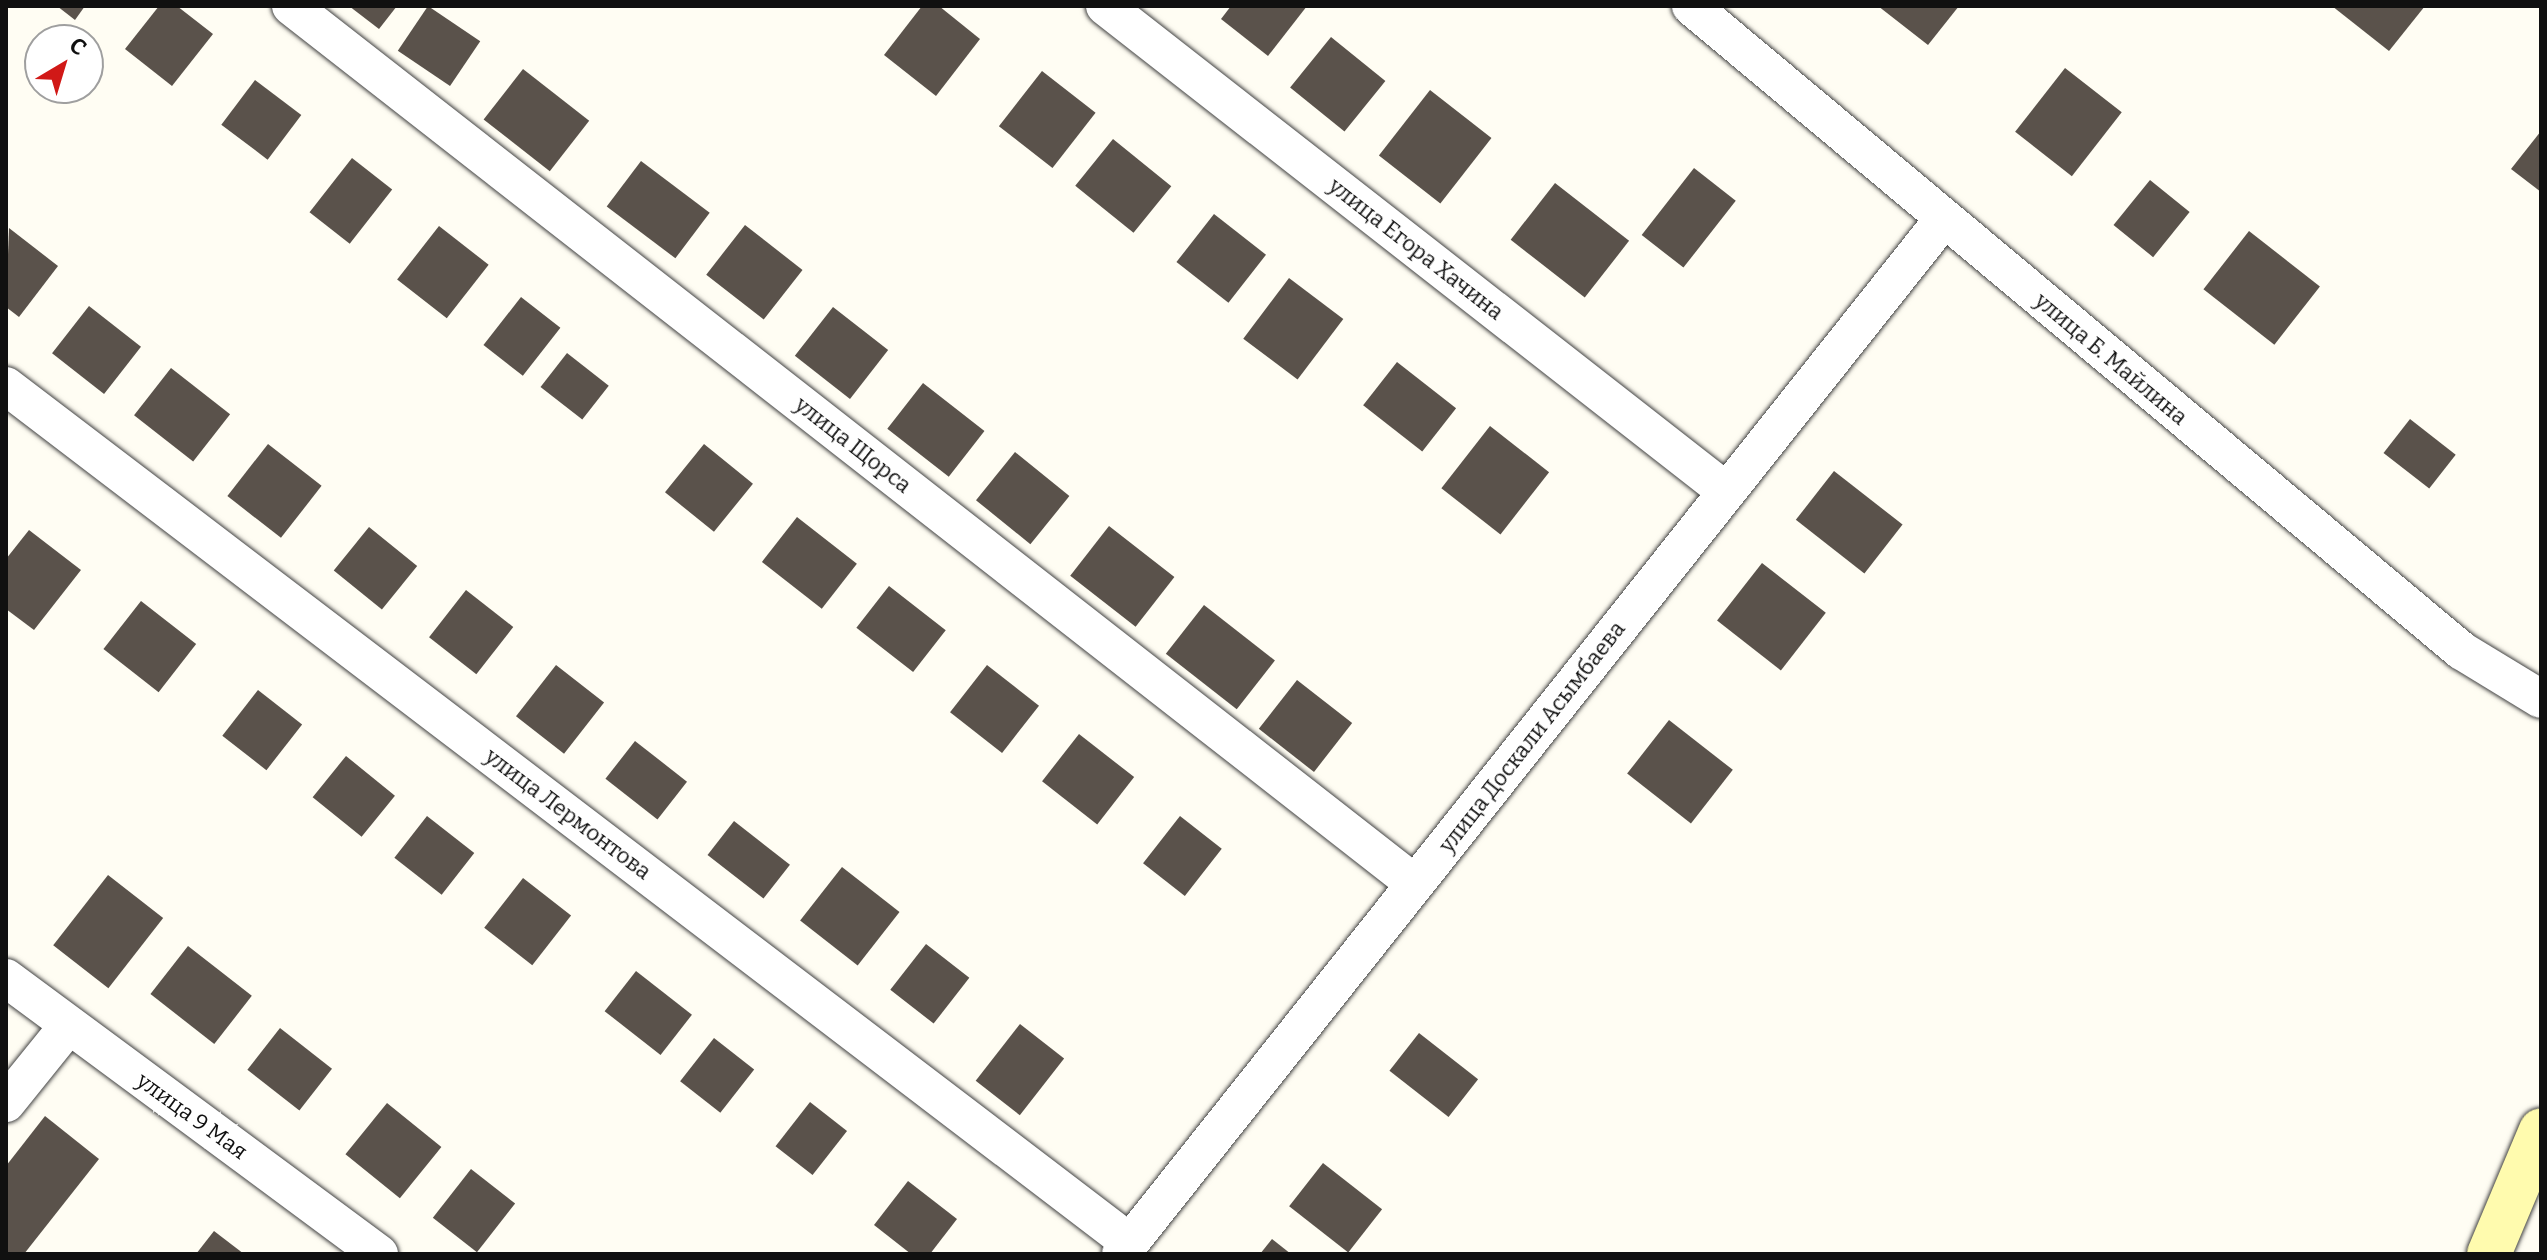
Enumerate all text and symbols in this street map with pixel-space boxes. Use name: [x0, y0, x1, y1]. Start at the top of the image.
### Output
north arrow: [24, 24, 104, 104]
text: С: [64, 31, 92, 61]
street label: улица Егора Хачина: [1323, 173, 1509, 325]
street label: улица Б. Майлина: [2029, 287, 2193, 431]
street label: улица Щорса: [790, 391, 916, 499]
street label: улица Доскали Асымбаева: [1433, 616, 1631, 858]
street label: улица Лермонтова: [480, 743, 656, 885]
street label: улица 9 Мая: [132, 1067, 252, 1165]

